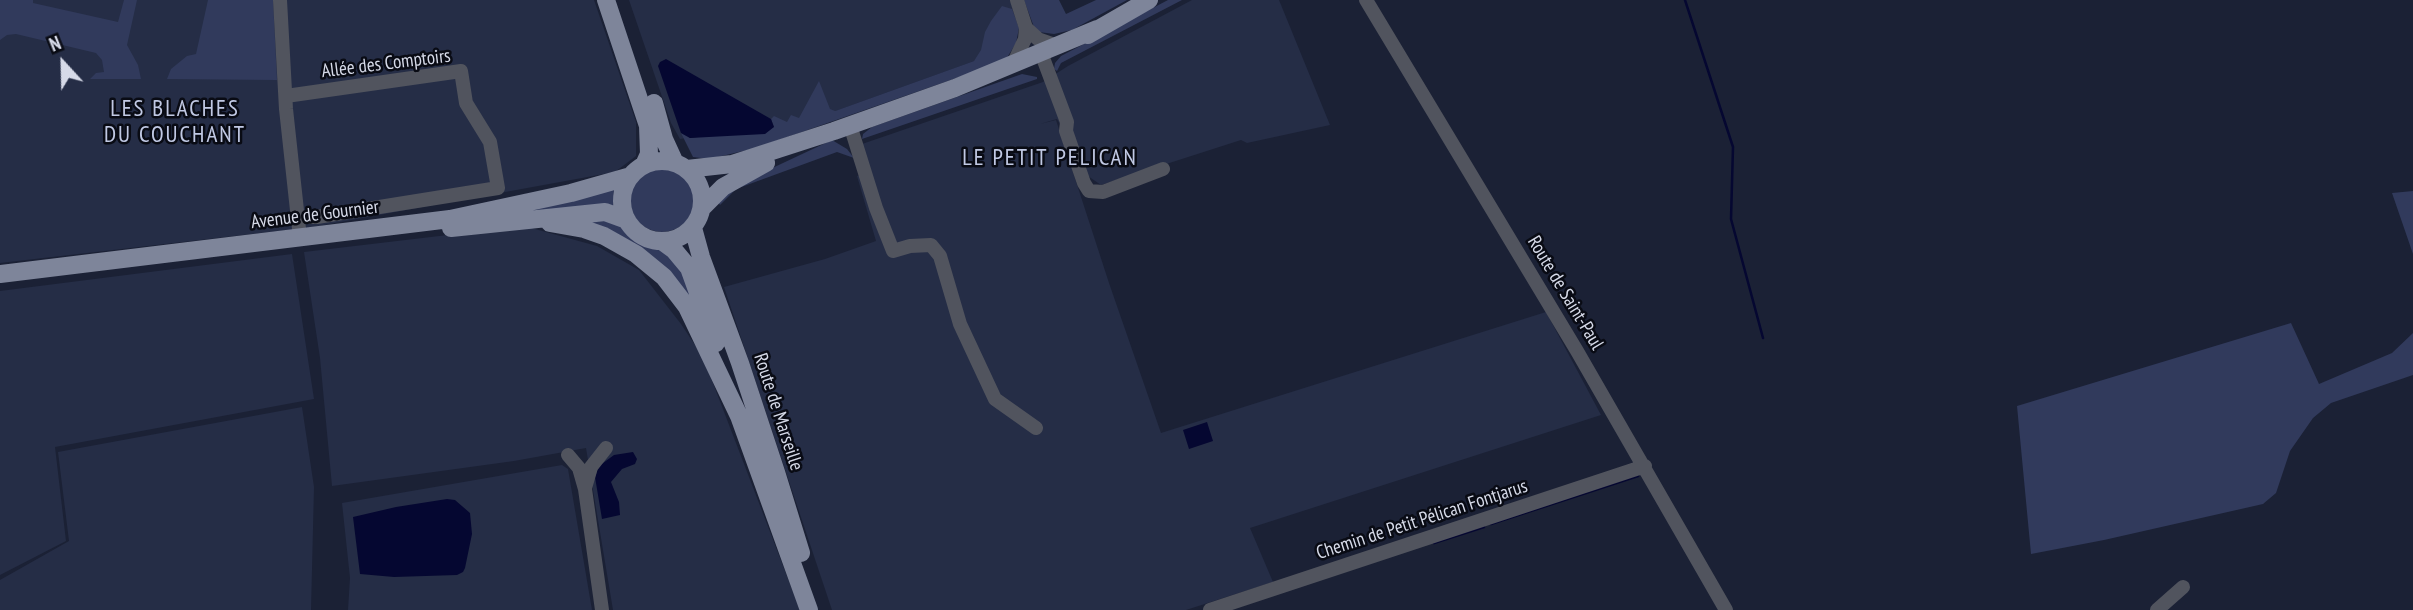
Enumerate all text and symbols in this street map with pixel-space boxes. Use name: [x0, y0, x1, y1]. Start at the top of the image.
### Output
north arrow: [28, 28, 98, 98]
text: N: [46, 30, 64, 57]
street label: Allée des Comptoirs: [320, 45, 452, 83]
district label: LES BLACHES DU COUCHANT: [105, 95, 245, 149]
district label: LE PETIT PELICAN: [964, 144, 1136, 172]
street label: Avenue de Gournier: [250, 196, 380, 234]
street label: Route de Saint-Paul: [1522, 232, 1608, 354]
street label: Route de Marseille: [748, 351, 808, 473]
street label: Chemin de Petit Pélican Fontjarus: [1314, 475, 1530, 565]

